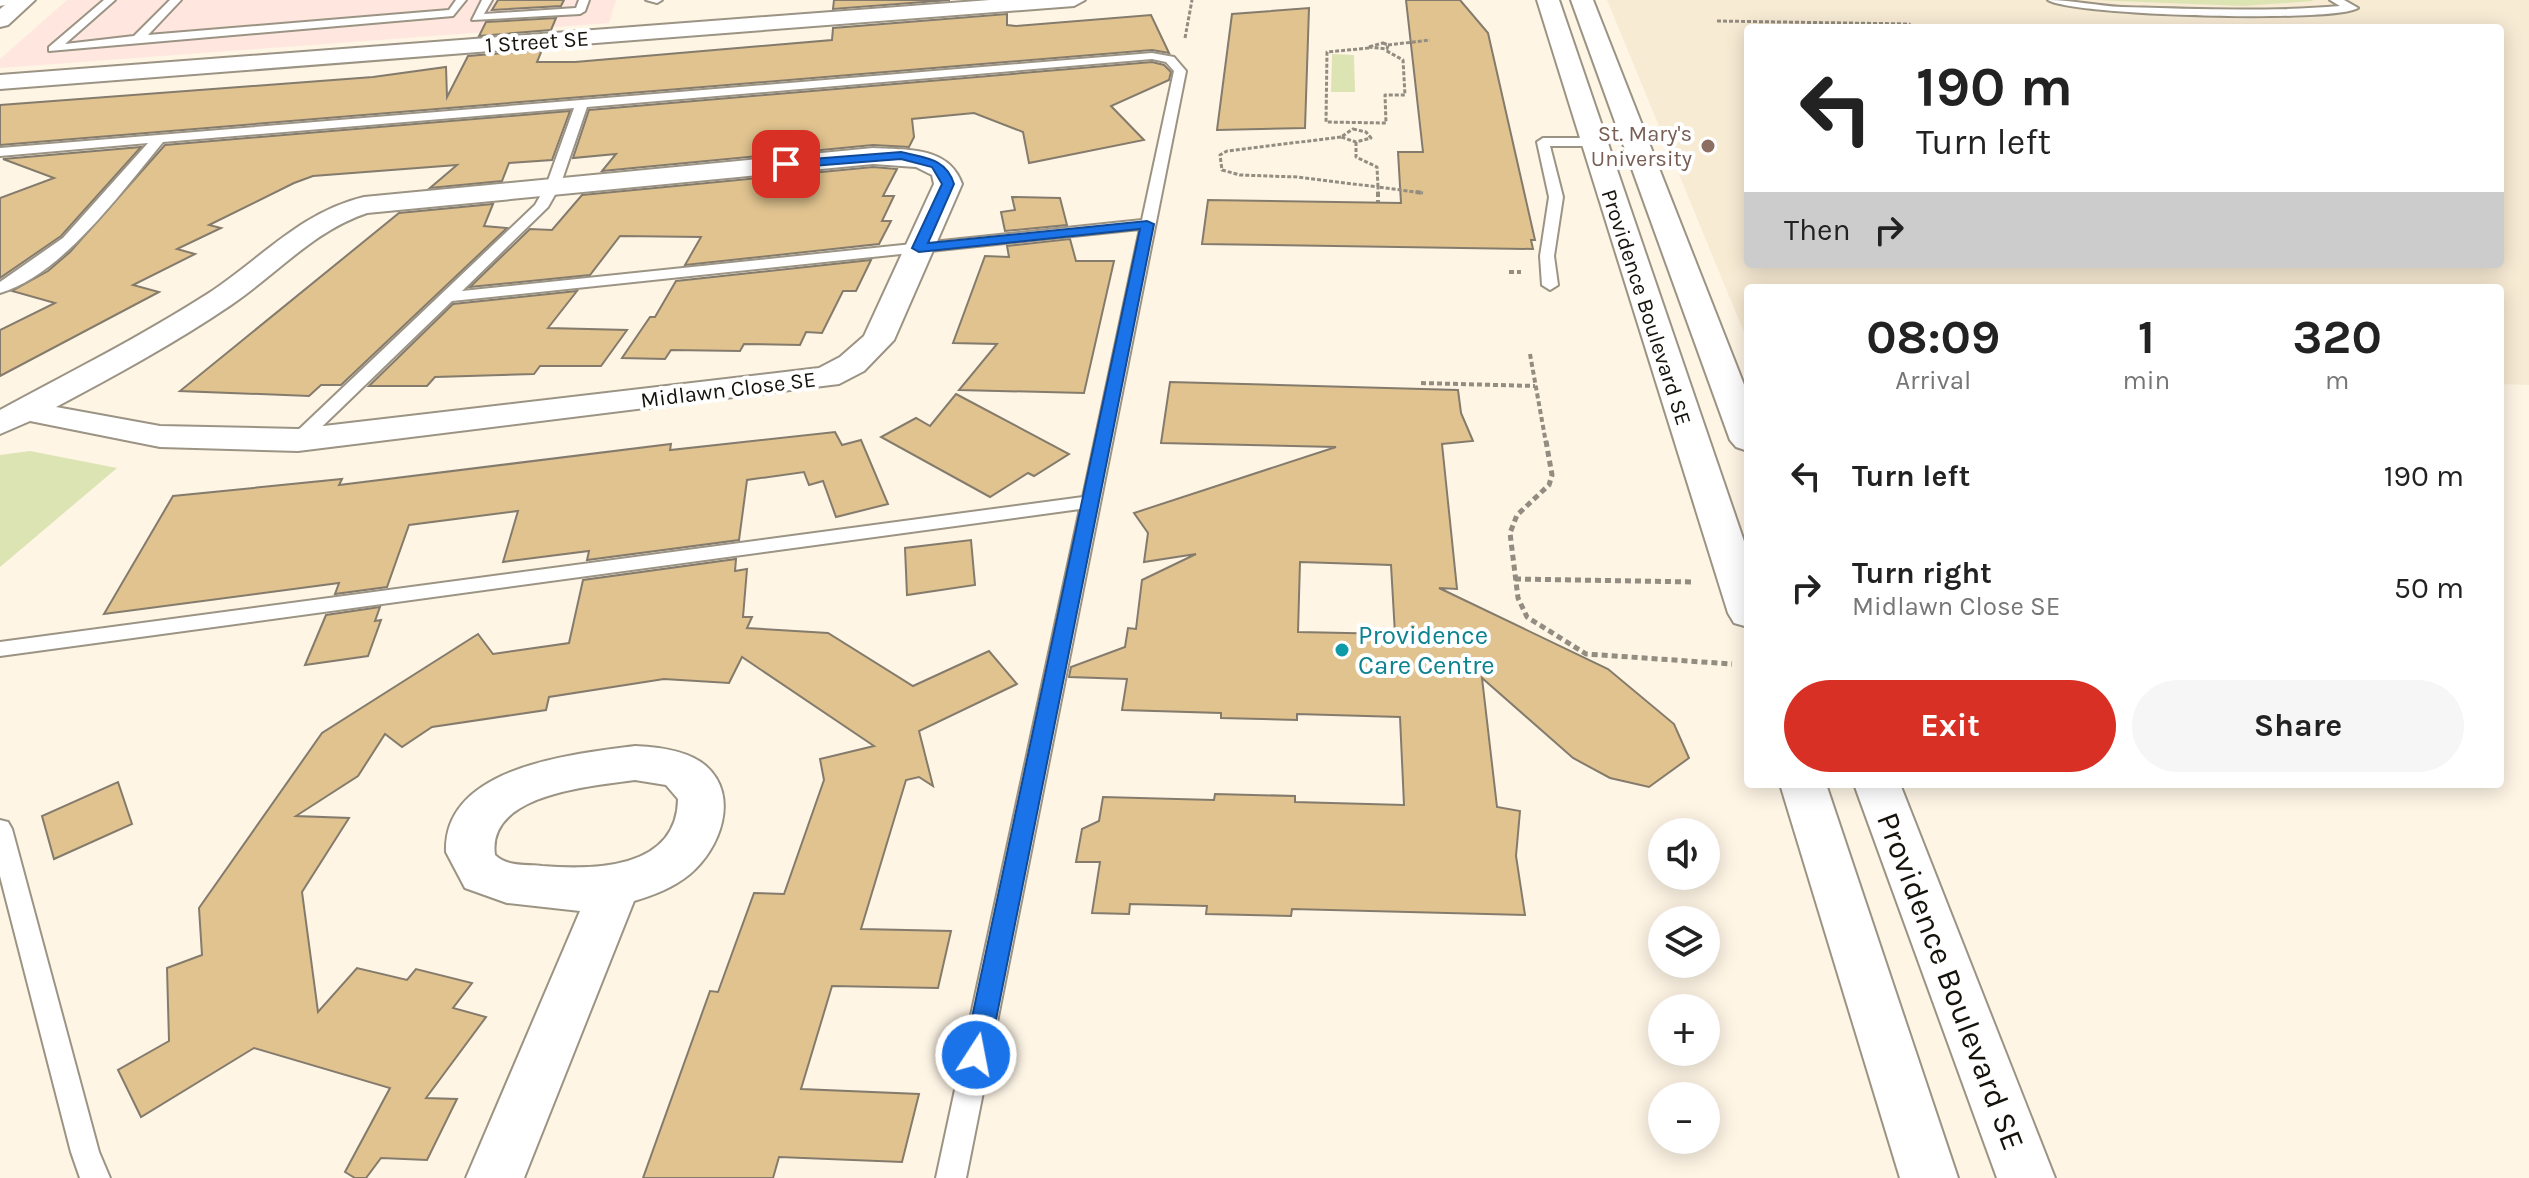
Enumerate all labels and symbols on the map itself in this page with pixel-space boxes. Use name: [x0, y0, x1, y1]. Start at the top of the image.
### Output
street label: 1 Street SE: [484, 25, 590, 59]
place label: St. Mary's University: [1591, 121, 1692, 172]
pin: [752, 130, 820, 198]
marker: St. Mary's University: [1699, 137, 1717, 155]
street label: Providence Boulevard SE: [1596, 186, 1697, 429]
street label: Midlawn Close SE: [639, 366, 817, 414]
place label: Providence Care Centre: [1358, 620, 1495, 681]
marker: Providence Care Centre: [1333, 641, 1351, 659]
street label: Providence Boulevard SE: [1869, 807, 2032, 1155]
position arrow: [934, 1013, 1018, 1097]

